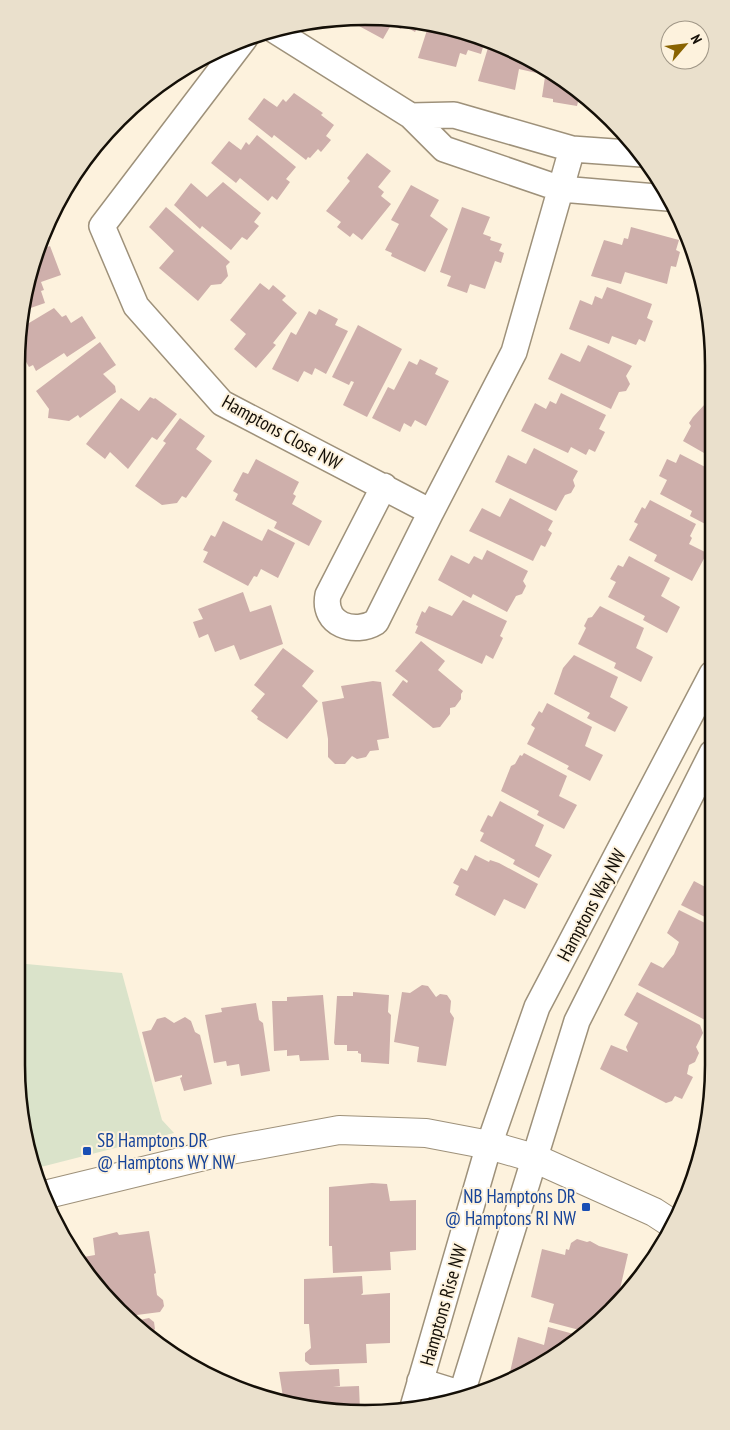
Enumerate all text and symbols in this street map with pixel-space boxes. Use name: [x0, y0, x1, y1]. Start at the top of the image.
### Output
north arrow: [660, 20, 710, 70]
text: N: [687, 31, 706, 46]
street label: Hamptons Close NW: [218, 389, 346, 475]
street label: Hamptons Way NW: [551, 845, 631, 965]
place label: SB Hamptons DR @ Hamptons WY NW: [97, 1128, 236, 1174]
marker: SB Hamptons DR @ Hamptons WY NW: [81, 1145, 93, 1157]
place label: NB Hamptons DR @ Hamptons RI NW: [445, 1184, 576, 1230]
marker: NB Hamptons DR @ Hamptons RI NW: [580, 1201, 592, 1213]
street label: Hamptons Rise NW: [414, 1241, 472, 1368]

